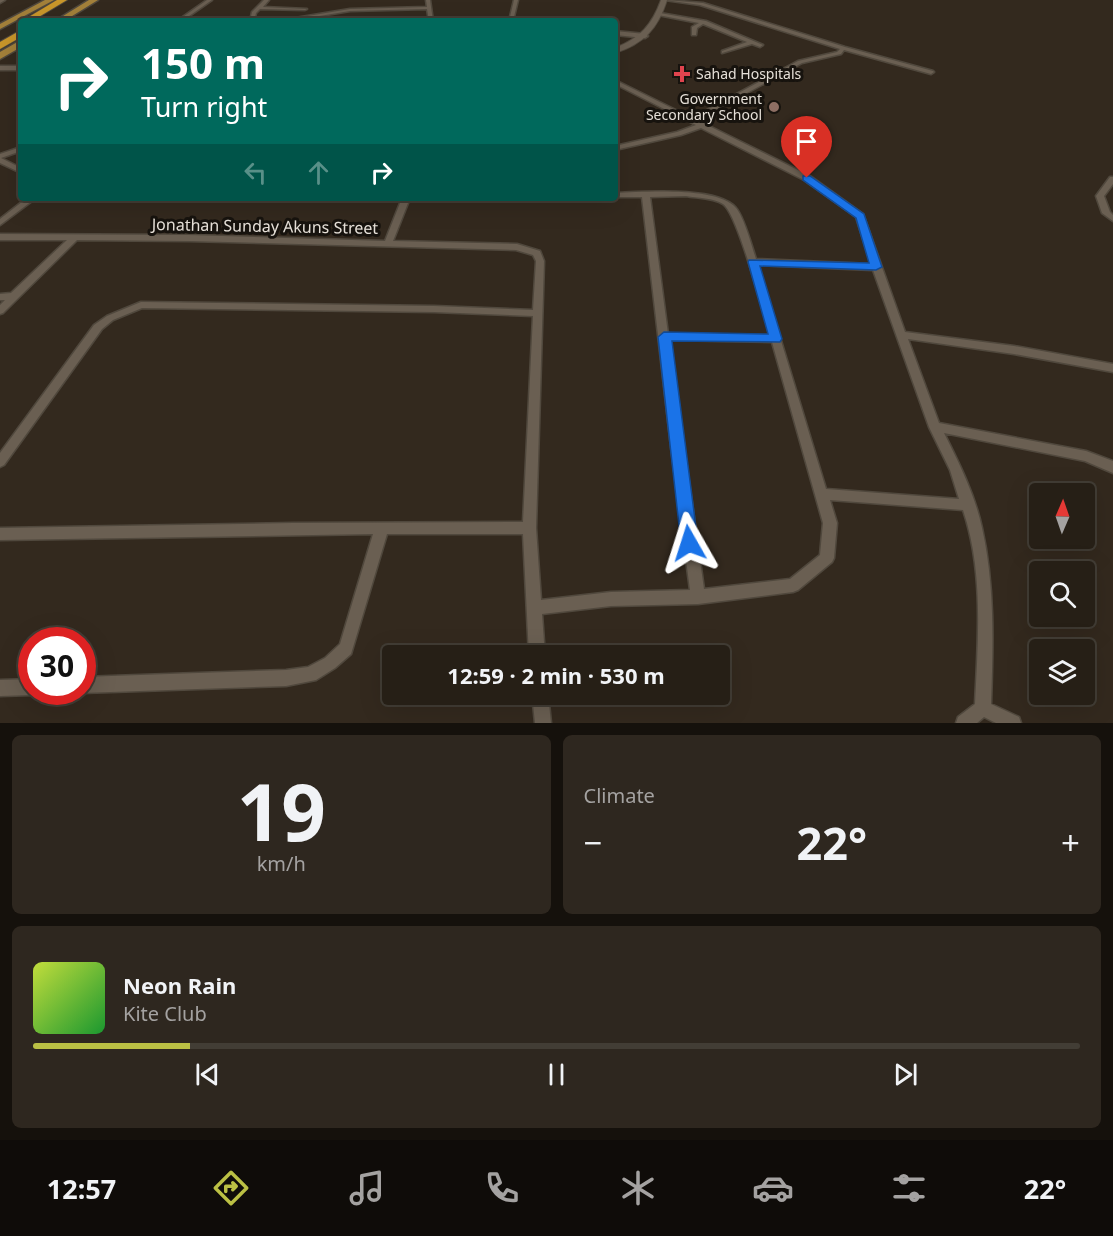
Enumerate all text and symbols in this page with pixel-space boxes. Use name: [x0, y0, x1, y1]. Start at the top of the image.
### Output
text: 150 m: [141, 34, 265, 91]
icon: right: [42, 42, 120, 120]
place label: Sahad Hospitals: [696, 64, 802, 83]
marker: Sahad Hospitals: [673, 65, 691, 83]
text: Turn right: [141, 88, 267, 125]
place label: Government Secondary School: [646, 89, 762, 124]
marker: Government Secondary School: [767, 100, 781, 114]
pin: [781, 116, 832, 178]
icon: arrive: [790, 125, 823, 158]
icon: left: [239, 156, 272, 189]
icon: ahead: [302, 156, 335, 189]
icon: right: [365, 156, 398, 189]
street label: Jonathan Sunday Akuns Street: [150, 213, 379, 239]
north arrow: [1029, 483, 1095, 549]
map controls: [1029, 483, 1095, 705]
position arrow: [657, 511, 721, 575]
button: search: [1029, 561, 1095, 627]
speed limit sign: 30: [18, 627, 96, 705]
button: layers: [1029, 639, 1095, 705]
text: 12:59 · 2 min · 530 m: [447, 660, 665, 690]
text: 19: [237, 758, 326, 864]
text: Climate: [584, 782, 655, 809]
text: 22°: [796, 812, 867, 873]
text: −: [584, 820, 602, 865]
text: +: [1061, 820, 1080, 865]
text: km/h: [257, 850, 306, 877]
text: Neon Rain: [123, 970, 236, 1000]
text: Kite Club: [123, 1000, 207, 1027]
icon: previous: [191, 1058, 224, 1091]
icon: pause: [540, 1058, 573, 1091]
icon: next: [889, 1058, 922, 1091]
icon: directions: [210, 1167, 252, 1209]
icon: music: [346, 1167, 388, 1209]
icon: phone: [481, 1167, 523, 1209]
icon: climate: [617, 1167, 659, 1209]
icon: car: [752, 1167, 794, 1209]
icon: filters: [888, 1167, 930, 1209]
text: 12:57: [47, 1170, 116, 1207]
text: 22°: [1024, 1170, 1066, 1207]

